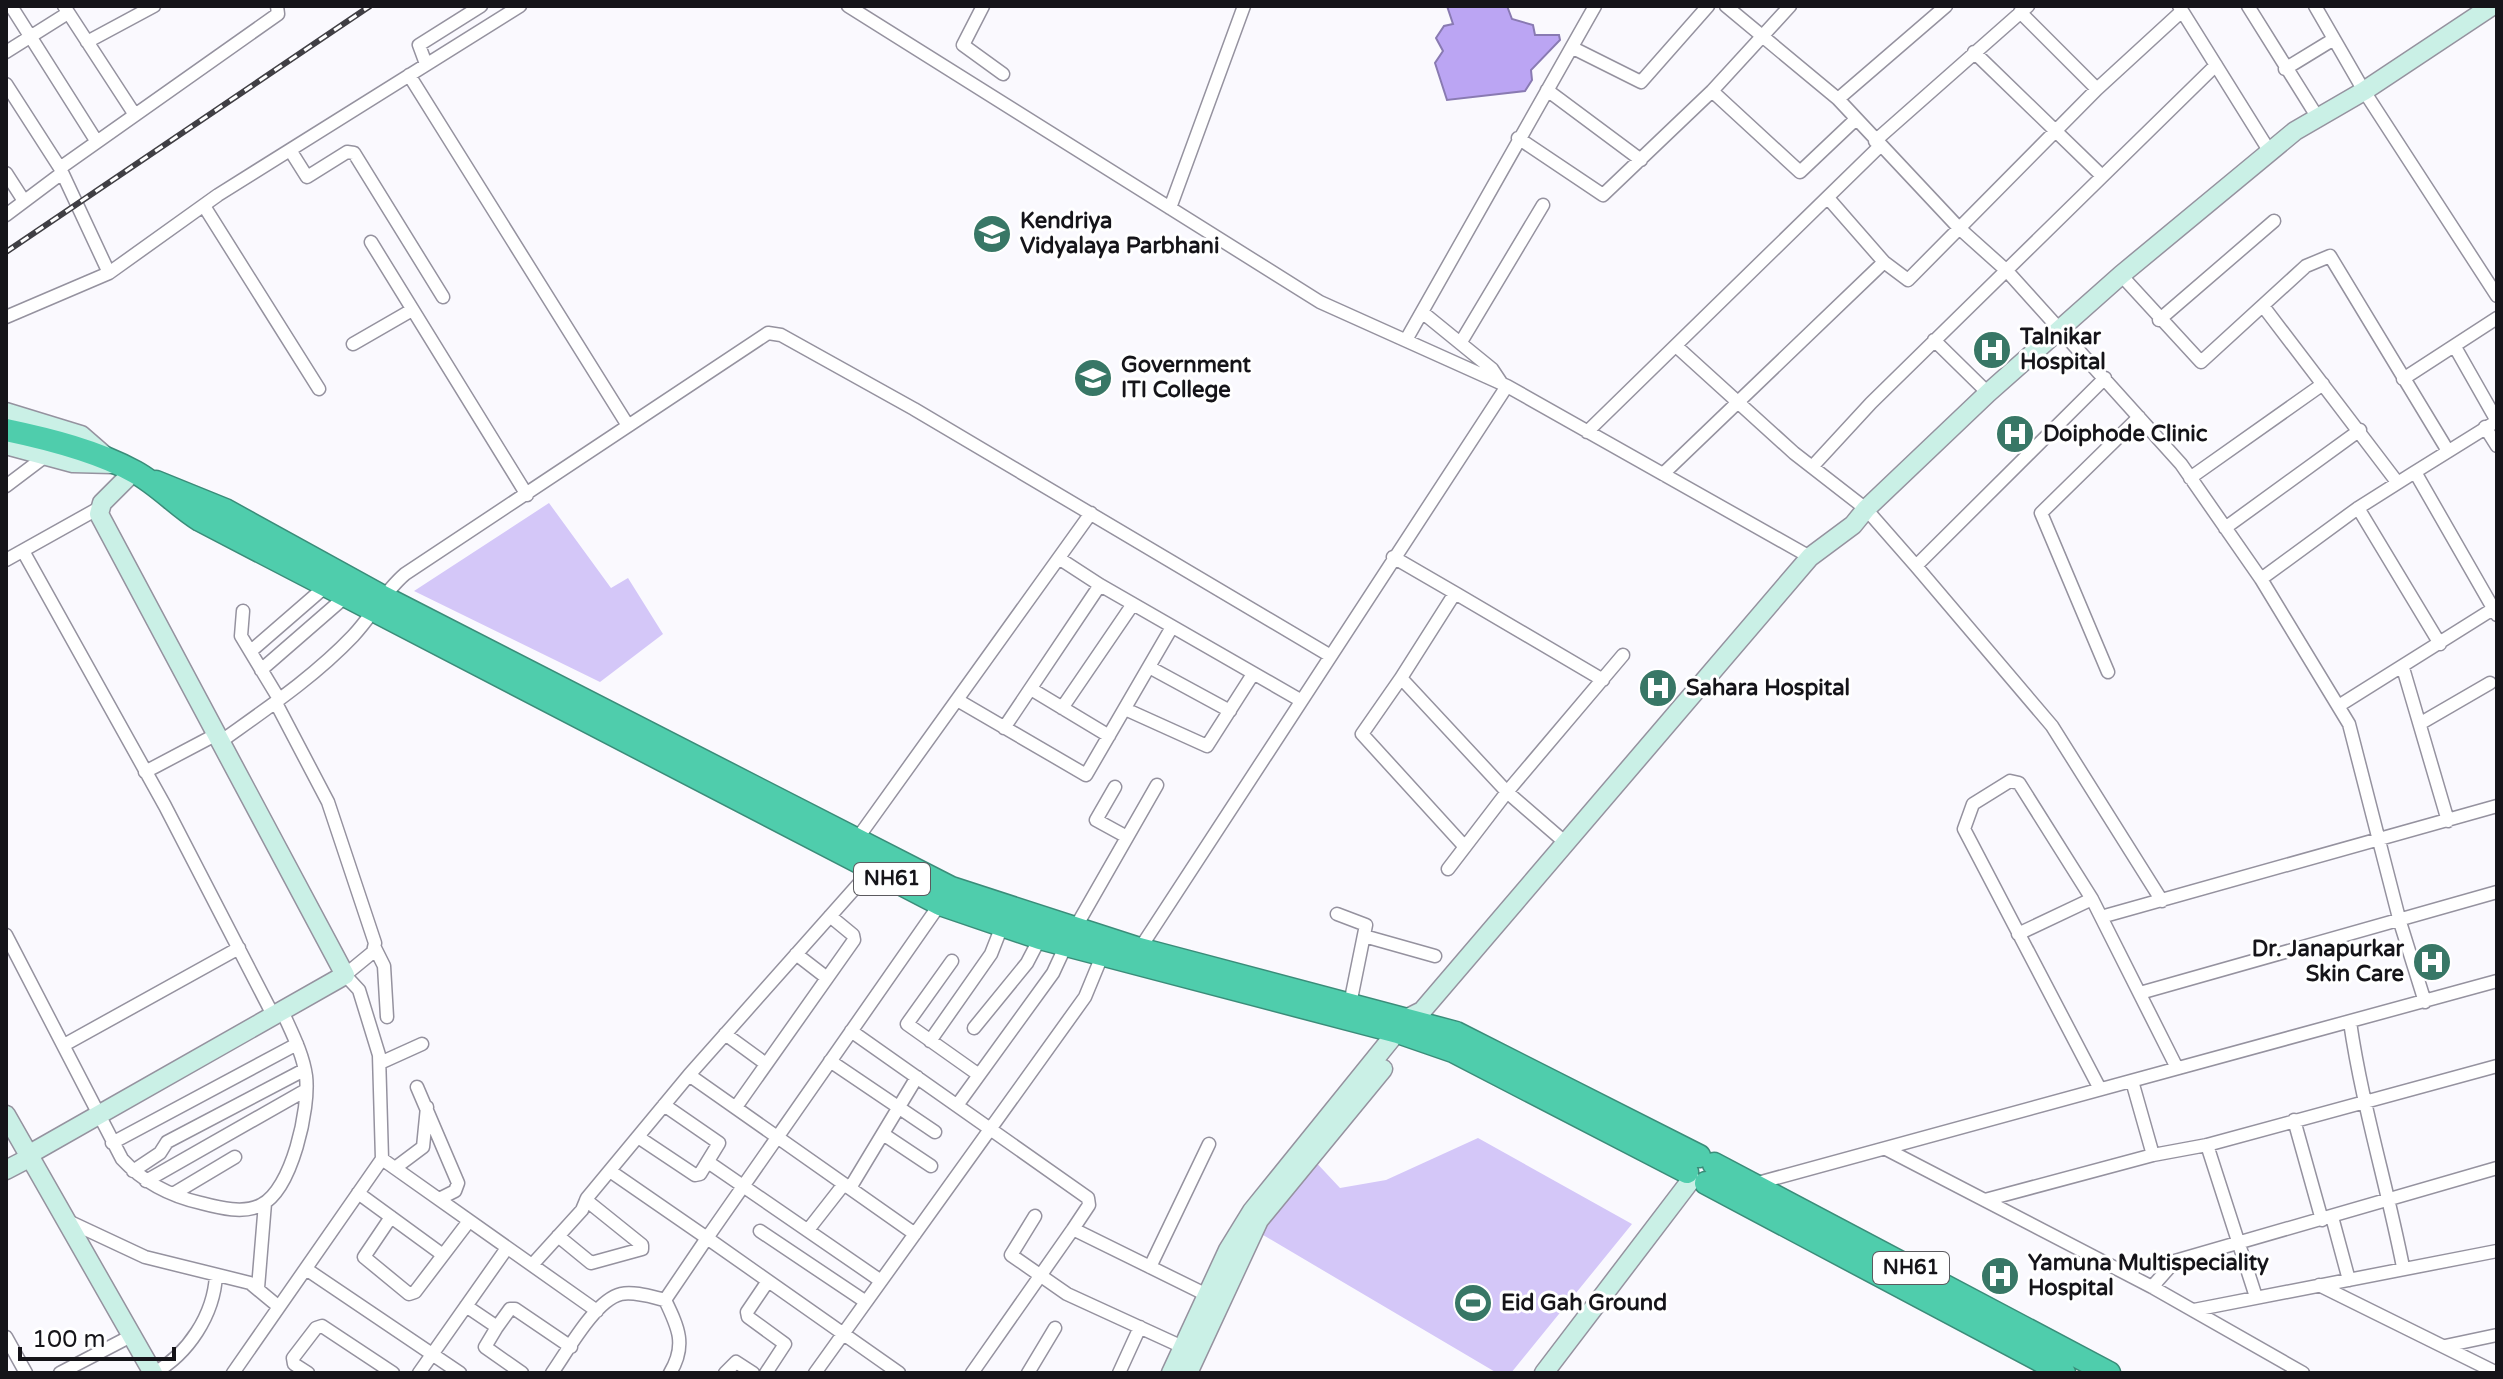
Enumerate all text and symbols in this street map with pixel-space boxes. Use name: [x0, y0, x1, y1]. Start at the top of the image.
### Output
place label: Kendriya Vidyalaya Parbhani: [1020, 208, 1219, 259]
school or university icon: Kendriya Vidyalaya Parbhani: [971, 213, 1013, 255]
place label: Talnikar Hospital: [2019, 324, 2106, 375]
hospital icon: Talnikar Hospital: [1971, 329, 2013, 371]
place label: Government ITI College: [1121, 352, 1251, 403]
school or university icon: Government ITI College: [1072, 357, 1114, 399]
hospital icon: Doiphode Clinic: [1994, 413, 2036, 455]
place label: Doiphode Clinic: [2043, 421, 2208, 447]
hospital icon: Sahara Hospital: [1637, 667, 1679, 709]
place label: Sahara Hospital: [1686, 675, 1850, 701]
road number: NH61: [854, 863, 930, 895]
place label: Dr. Janapurkar Skin Care: [2252, 936, 2405, 987]
hospital icon: Dr. Janapurkar Skin Care: [2411, 941, 2453, 983]
place label: Yamuna Multispeciality Hospital: [2028, 1250, 2269, 1301]
road number: NH61: [1873, 1252, 1949, 1284]
hospital icon: Yamuna Multispeciality Hospital: [1979, 1255, 2021, 1297]
sports icon: Eid Gah Ground: [1452, 1282, 1494, 1324]
place label: Eid Gah Ground: [1501, 1290, 1667, 1316]
scale bar: [20, 1311, 174, 1361]
text: 100 m: [32, 1325, 106, 1354]

